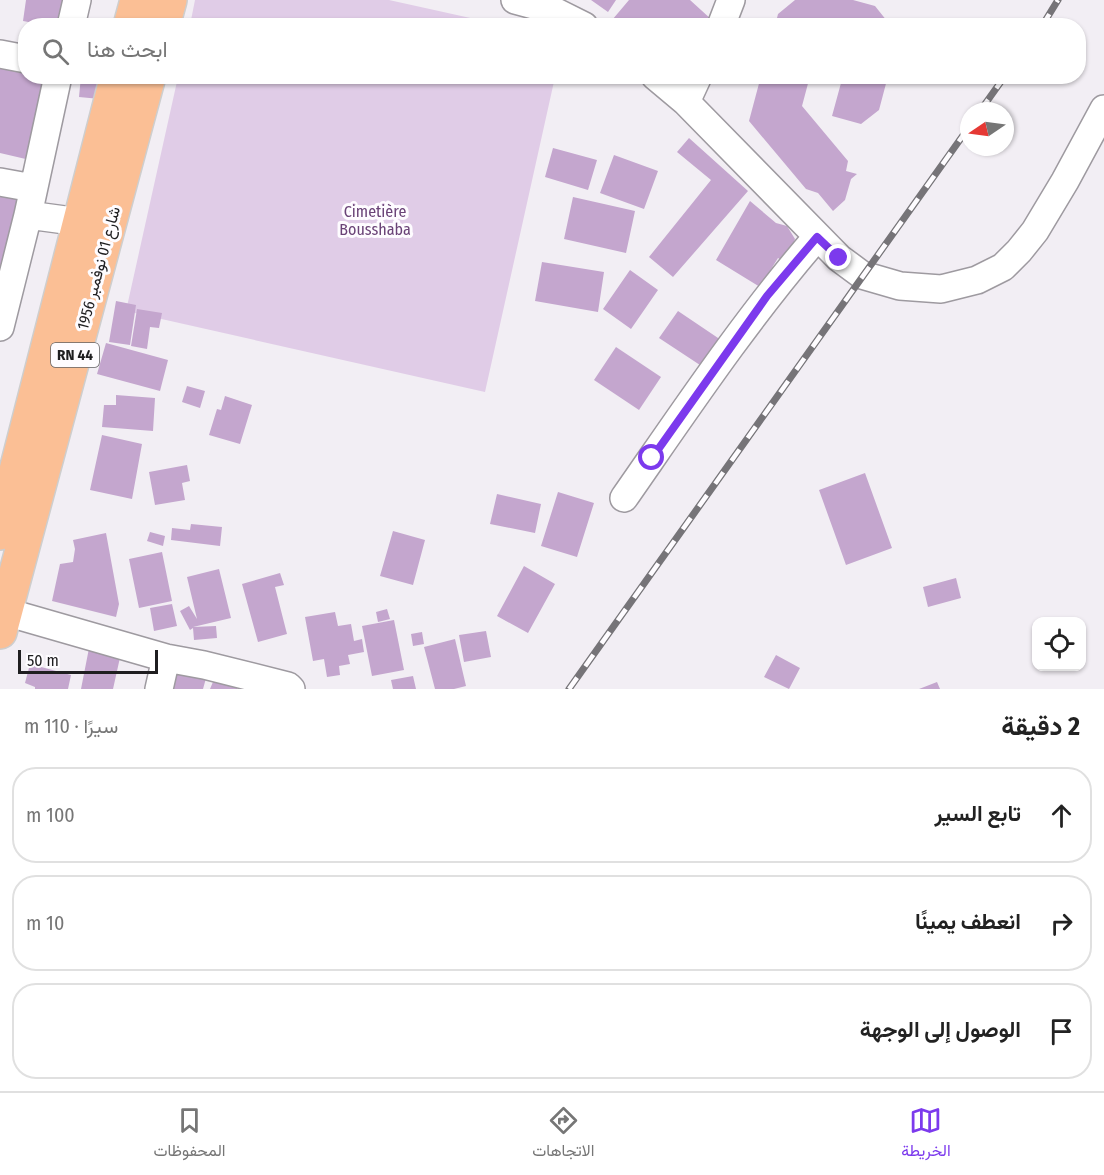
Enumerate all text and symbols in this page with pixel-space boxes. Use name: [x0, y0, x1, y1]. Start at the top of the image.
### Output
search box: [18, 18, 1086, 84]
icon: search: [39, 35, 72, 68]
text: ابحث هنا: [87, 36, 168, 63]
north arrow: [960, 102, 1014, 156]
park label: Cimetière Bousshaba: [339, 202, 411, 239]
street label: شارع 01 نوفمبر 1956: [73, 204, 126, 332]
route end: [825, 244, 851, 270]
road number: RN 44: [51, 343, 99, 367]
route start: [638, 444, 664, 470]
map controls: [1032, 617, 1086, 671]
button: locate: [1032, 617, 1086, 671]
scale bar: [18, 647, 158, 674]
text: 50 m: [27, 651, 59, 670]
text: 2 دقيقة: [1001, 711, 1080, 742]
text: سيرًا · 110 m: [24, 714, 118, 738]
icon: ahead: [1045, 799, 1078, 832]
text: تابع السير: [934, 800, 1021, 827]
text: 100 m: [26, 803, 75, 827]
icon: right: [1045, 907, 1078, 940]
text: انعطف يمينًا: [915, 908, 1021, 935]
text: 10 m: [26, 911, 64, 935]
icon: arrive: [1045, 1015, 1078, 1048]
text: الوصول إلى الوجهة: [860, 1016, 1021, 1043]
tab: المحفوظات: [153, 1104, 226, 1165]
tab: الاتجاهات: [532, 1104, 594, 1165]
tab: الخريطة: [901, 1104, 951, 1165]

